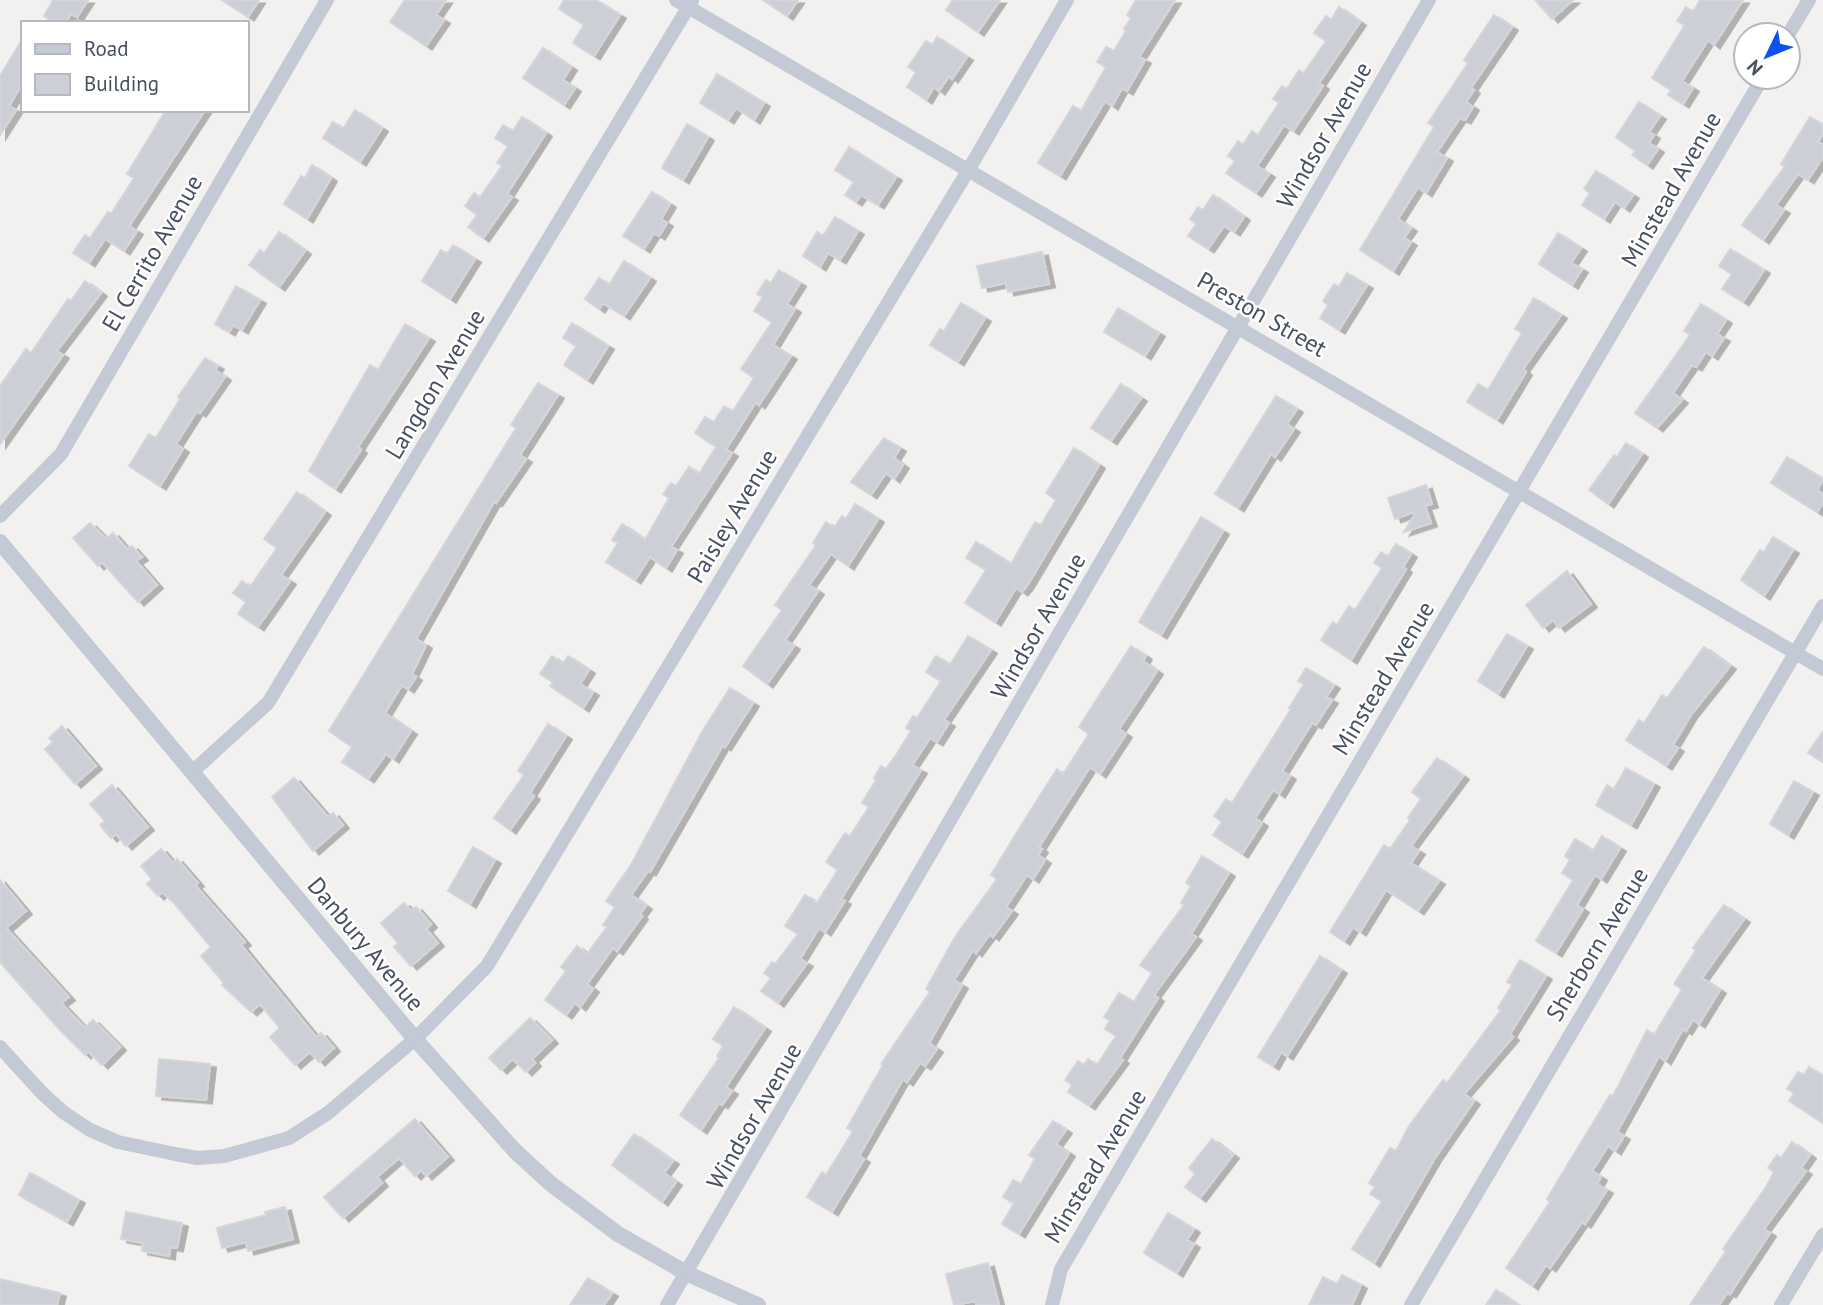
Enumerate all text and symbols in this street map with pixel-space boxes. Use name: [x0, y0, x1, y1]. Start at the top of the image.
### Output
legend: [21, 21, 248, 112]
north arrow: [1732, 21, 1802, 91]
text: Road: [84, 35, 128, 62]
text: N: [1742, 55, 1768, 80]
street label: Windsor Avenue: [1270, 56, 1378, 214]
text: Building: [84, 70, 159, 97]
street label: Minstead Avenue: [1614, 106, 1728, 272]
street label: El Cerrito Avenue: [95, 169, 209, 337]
street label: Preston Street: [1192, 264, 1332, 364]
street label: Langdon Avenue: [378, 303, 492, 465]
street label: Paisley Avenue: [680, 443, 784, 589]
street label: Windsor Avenue: [984, 547, 1092, 705]
street label: Minstead Avenue: [1325, 595, 1441, 761]
street label: Sherborn Avenue: [1539, 861, 1655, 1027]
street label: Danbury Avenue: [301, 871, 431, 1017]
street label: Windsor Avenue: [700, 1037, 808, 1195]
street label: Minstead Avenue: [1037, 1083, 1153, 1249]

